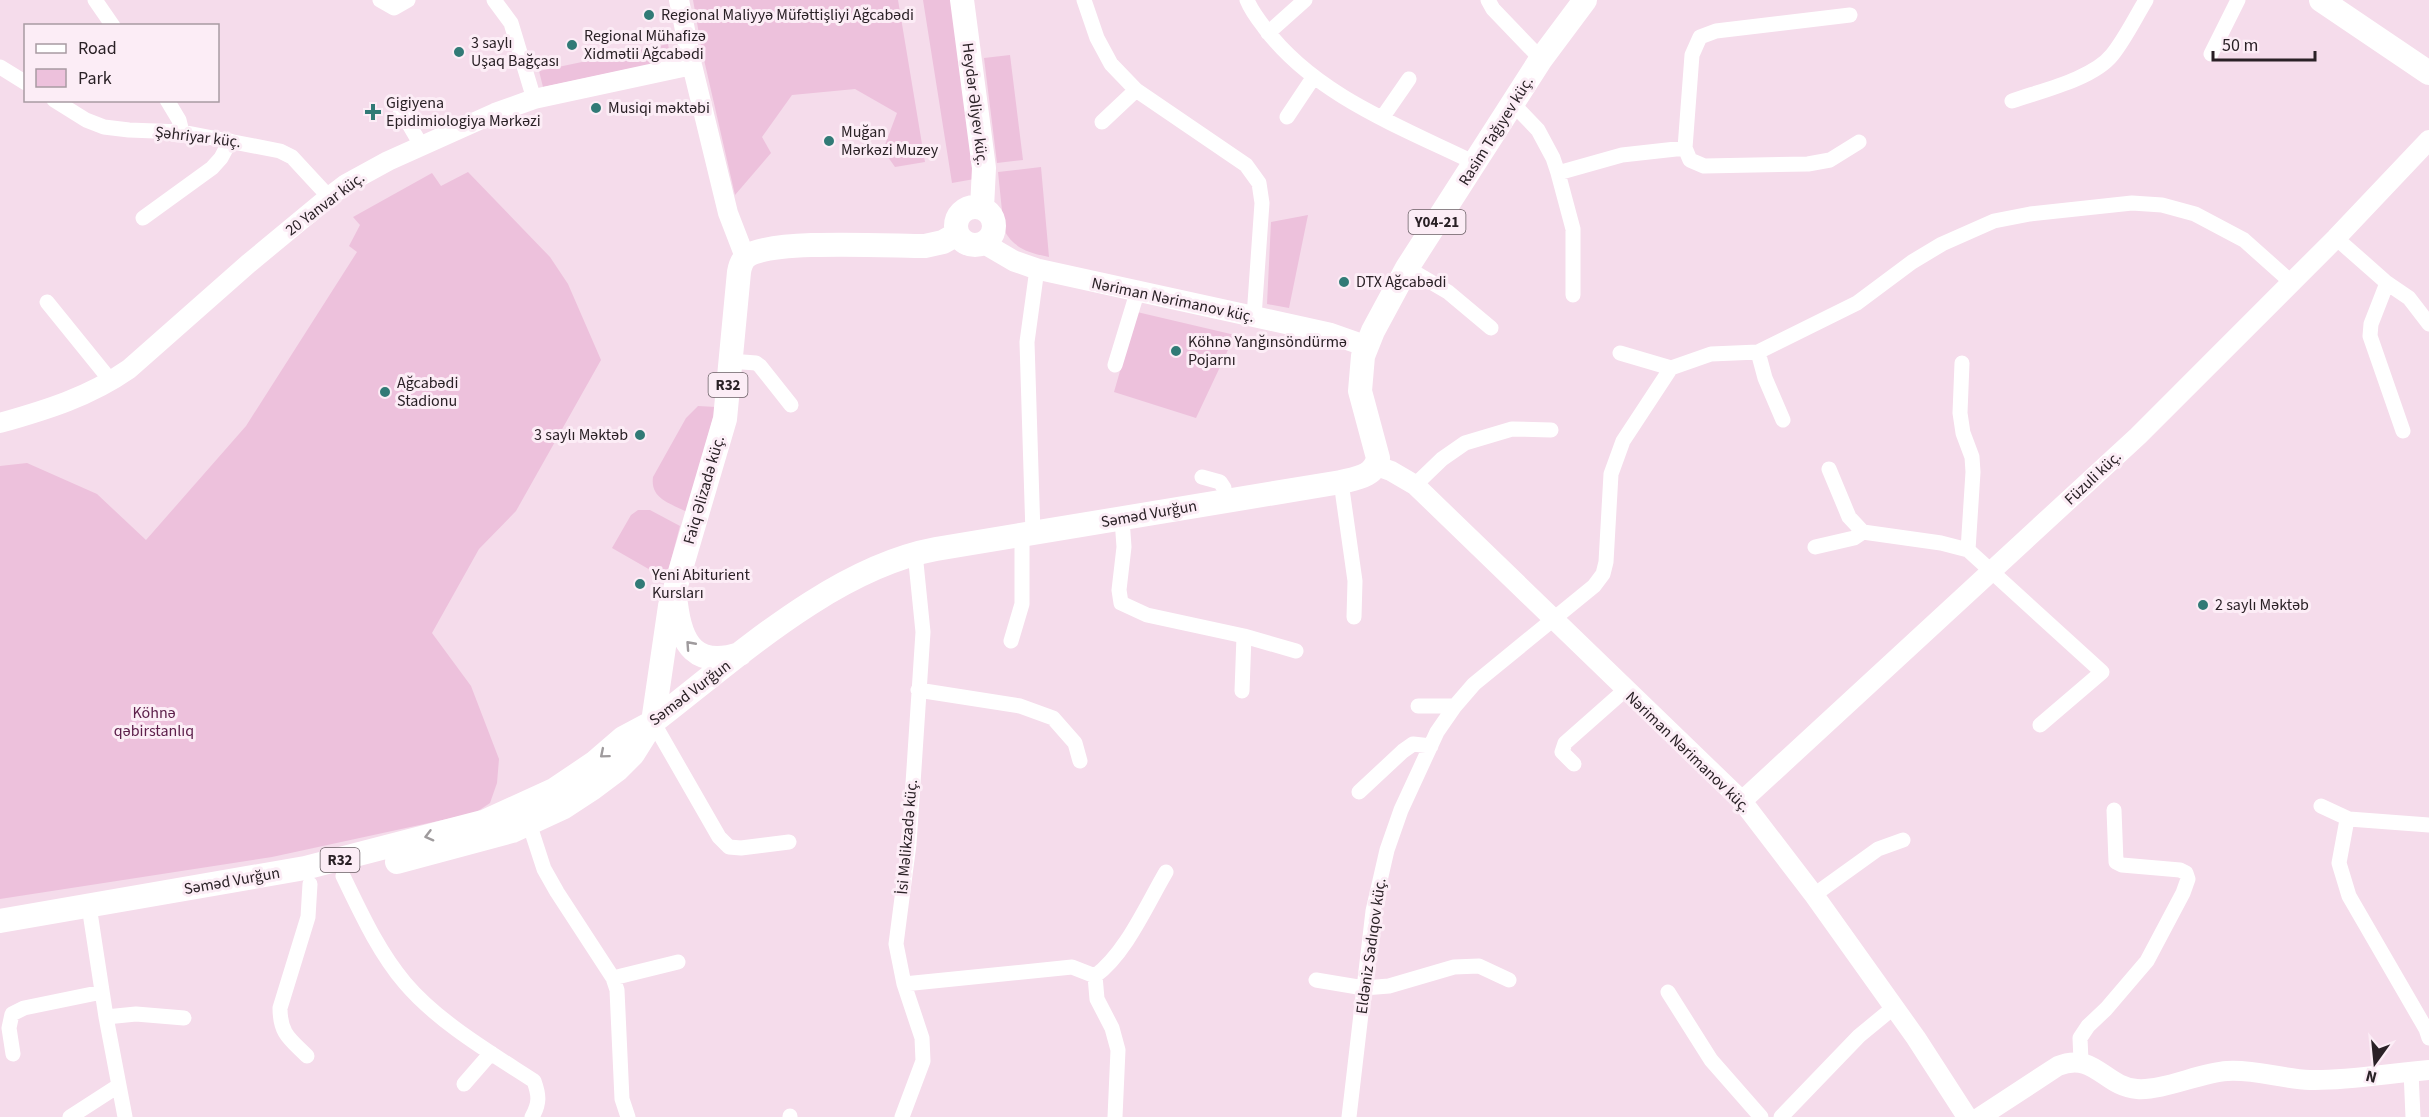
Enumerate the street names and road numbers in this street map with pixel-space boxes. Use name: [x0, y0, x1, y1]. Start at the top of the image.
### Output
street label: Heydər Əliyev küç.: [957, 41, 993, 167]
street label: Rasim Tağıyev küç.: [1453, 72, 1539, 190]
street label: Şəhriyar küç.: [154, 121, 242, 153]
street label: 20 Yanvar küç.: [281, 167, 369, 241]
road number: Y04-21: [1408, 210, 1466, 234]
street label: Nəriman Nərimanov küç.: [1090, 272, 1256, 328]
road number: R32: [708, 373, 748, 397]
street label: Faiq Əlizadə küç.: [678, 433, 730, 547]
street label: Füzuli küç.: [2060, 446, 2126, 510]
street label: Səməd Vurğun: [1099, 495, 1199, 533]
street label: Səməd Vurğun: [645, 655, 735, 731]
street label: Nəriman Nərimanov küç.: [1621, 686, 1755, 818]
street label: İsi Məlikzadə küç.: [891, 778, 923, 896]
road number: R32: [320, 848, 360, 872]
street label: Səməd Vurğun: [182, 862, 282, 900]
street label: Eldəniz Sadıqov küç.: [1351, 876, 1391, 1016]

